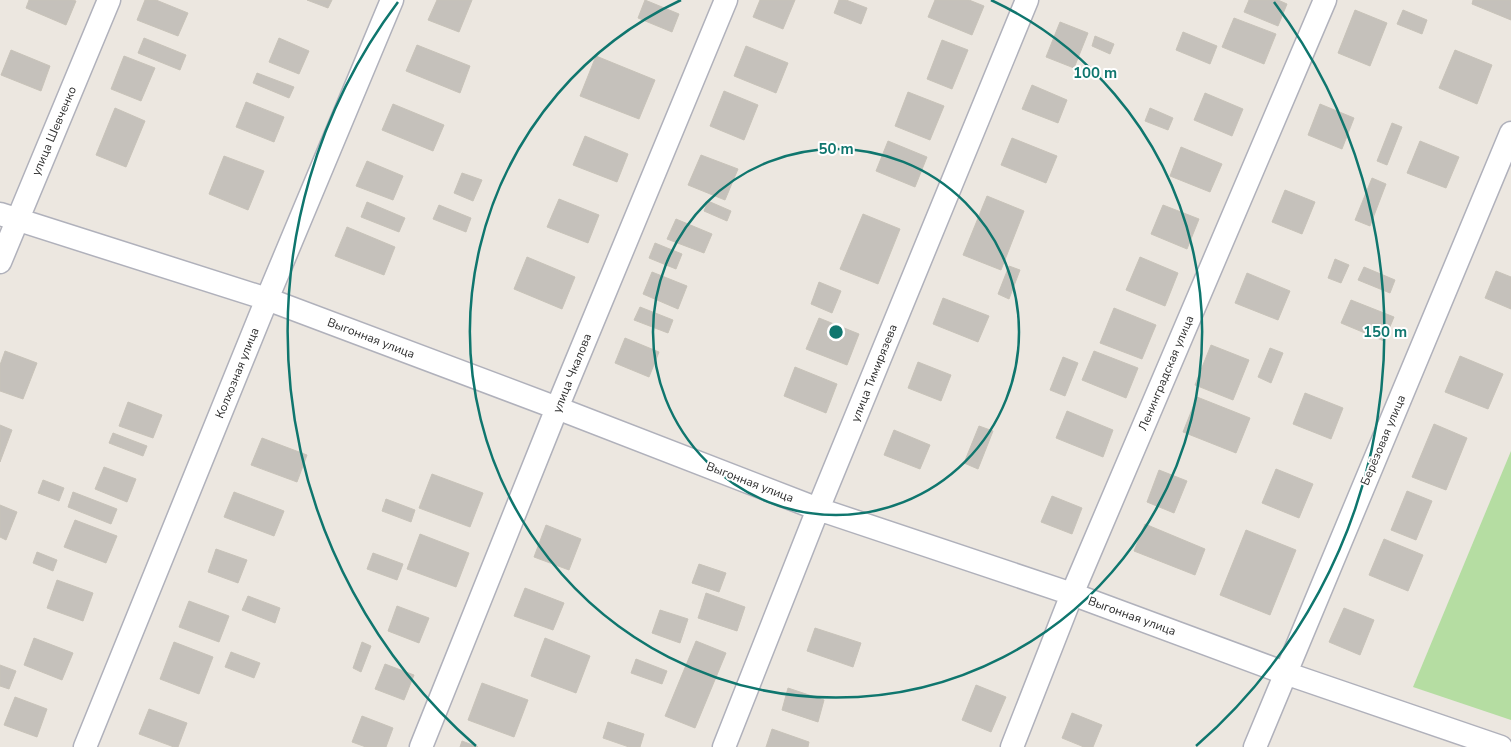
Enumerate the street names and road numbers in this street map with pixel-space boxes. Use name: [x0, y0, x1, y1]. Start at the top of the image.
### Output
street label: улица Шевченко: [28, 84, 80, 178]
street label: Ленинградская улица: [1134, 313, 1198, 433]
street label: Выгонная улица: [325, 314, 417, 362]
street label: улица Тимирязева: [847, 322, 901, 424]
street label: Колхозная улица: [211, 325, 263, 421]
street label: улица Чкалова: [549, 331, 595, 415]
street label: Берёзовая улица: [1357, 392, 1409, 488]
street label: Выгонная улица: [704, 458, 796, 506]
street label: Выгонная улица: [1086, 593, 1178, 639]

